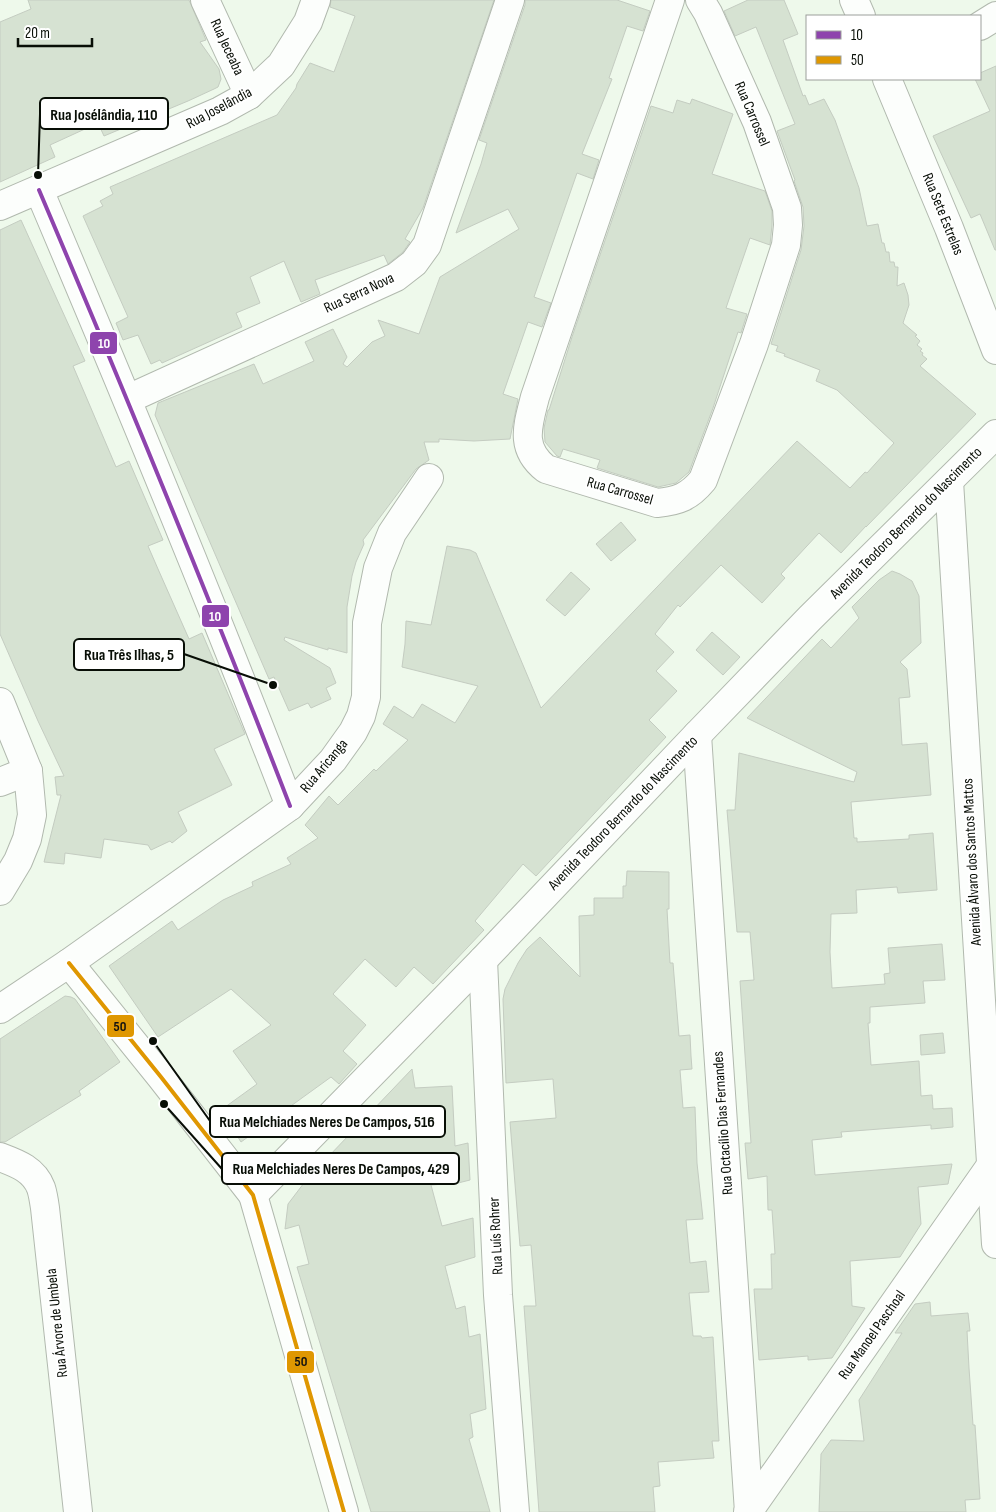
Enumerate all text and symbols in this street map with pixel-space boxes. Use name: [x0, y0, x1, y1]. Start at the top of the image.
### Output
scale bar: [18, 15, 91, 47]
legend: [806, 15, 981, 80]
street label: Rua Jeceaba: [206, 16, 248, 78]
text: 20 m: [25, 24, 50, 43]
text: 10: [851, 26, 863, 45]
text: 50: [851, 51, 864, 70]
street label: Rua Carrossel: [730, 79, 774, 149]
street label: Rua Joselândia: [183, 83, 255, 133]
callout: Rua Josélândia, 110: [40, 98, 168, 129]
text: Rua Josélândia, 110: [50, 106, 158, 125]
street label: Rua Sete Estrelas: [918, 170, 968, 258]
street label: Rua Serra Nova: [321, 268, 397, 318]
line badge: 10: [89, 331, 118, 355]
text: 10: [98, 335, 110, 352]
street label: Avenida Teodoro Bernardo do Nascimento: [825, 443, 986, 604]
street label: Rua Carrossel: [585, 472, 655, 510]
line badge: 10: [201, 604, 230, 628]
text: 10: [209, 608, 221, 625]
callout: Rua Três Ilhas, 5: [74, 639, 184, 670]
text: Rua Três Ilhas, 5: [84, 646, 174, 665]
street label: Avenida Teodoro Bernardo do Nascimento: [543, 732, 702, 895]
street label: Rua Aricanga: [296, 735, 352, 797]
street label: Avenida Álvaro dos Santos Mattos: [958, 778, 986, 947]
line badge: 50: [106, 1014, 135, 1038]
text: 50: [114, 1018, 127, 1035]
street label: Rua Octacílio Dias Fernandes: [708, 1050, 738, 1196]
callout: Rua Melchiades Neres De Campos, 516: [210, 1106, 445, 1137]
text: Rua Melchiades Neres De Campos, 516: [219, 1113, 435, 1132]
callout: Rua Melchiades Neres De Campos, 429: [222, 1153, 459, 1184]
text: Rua Melchiades Neres De Campos, 429: [233, 1160, 449, 1179]
street label: Rua Luís Rohrer: [484, 1196, 508, 1275]
street label: Rua Árvore de Umbela: [42, 1267, 72, 1378]
street label: Rua Manoel Paschoal: [834, 1287, 910, 1383]
line badge: 50: [286, 1350, 315, 1374]
text: 50: [295, 1353, 308, 1370]

